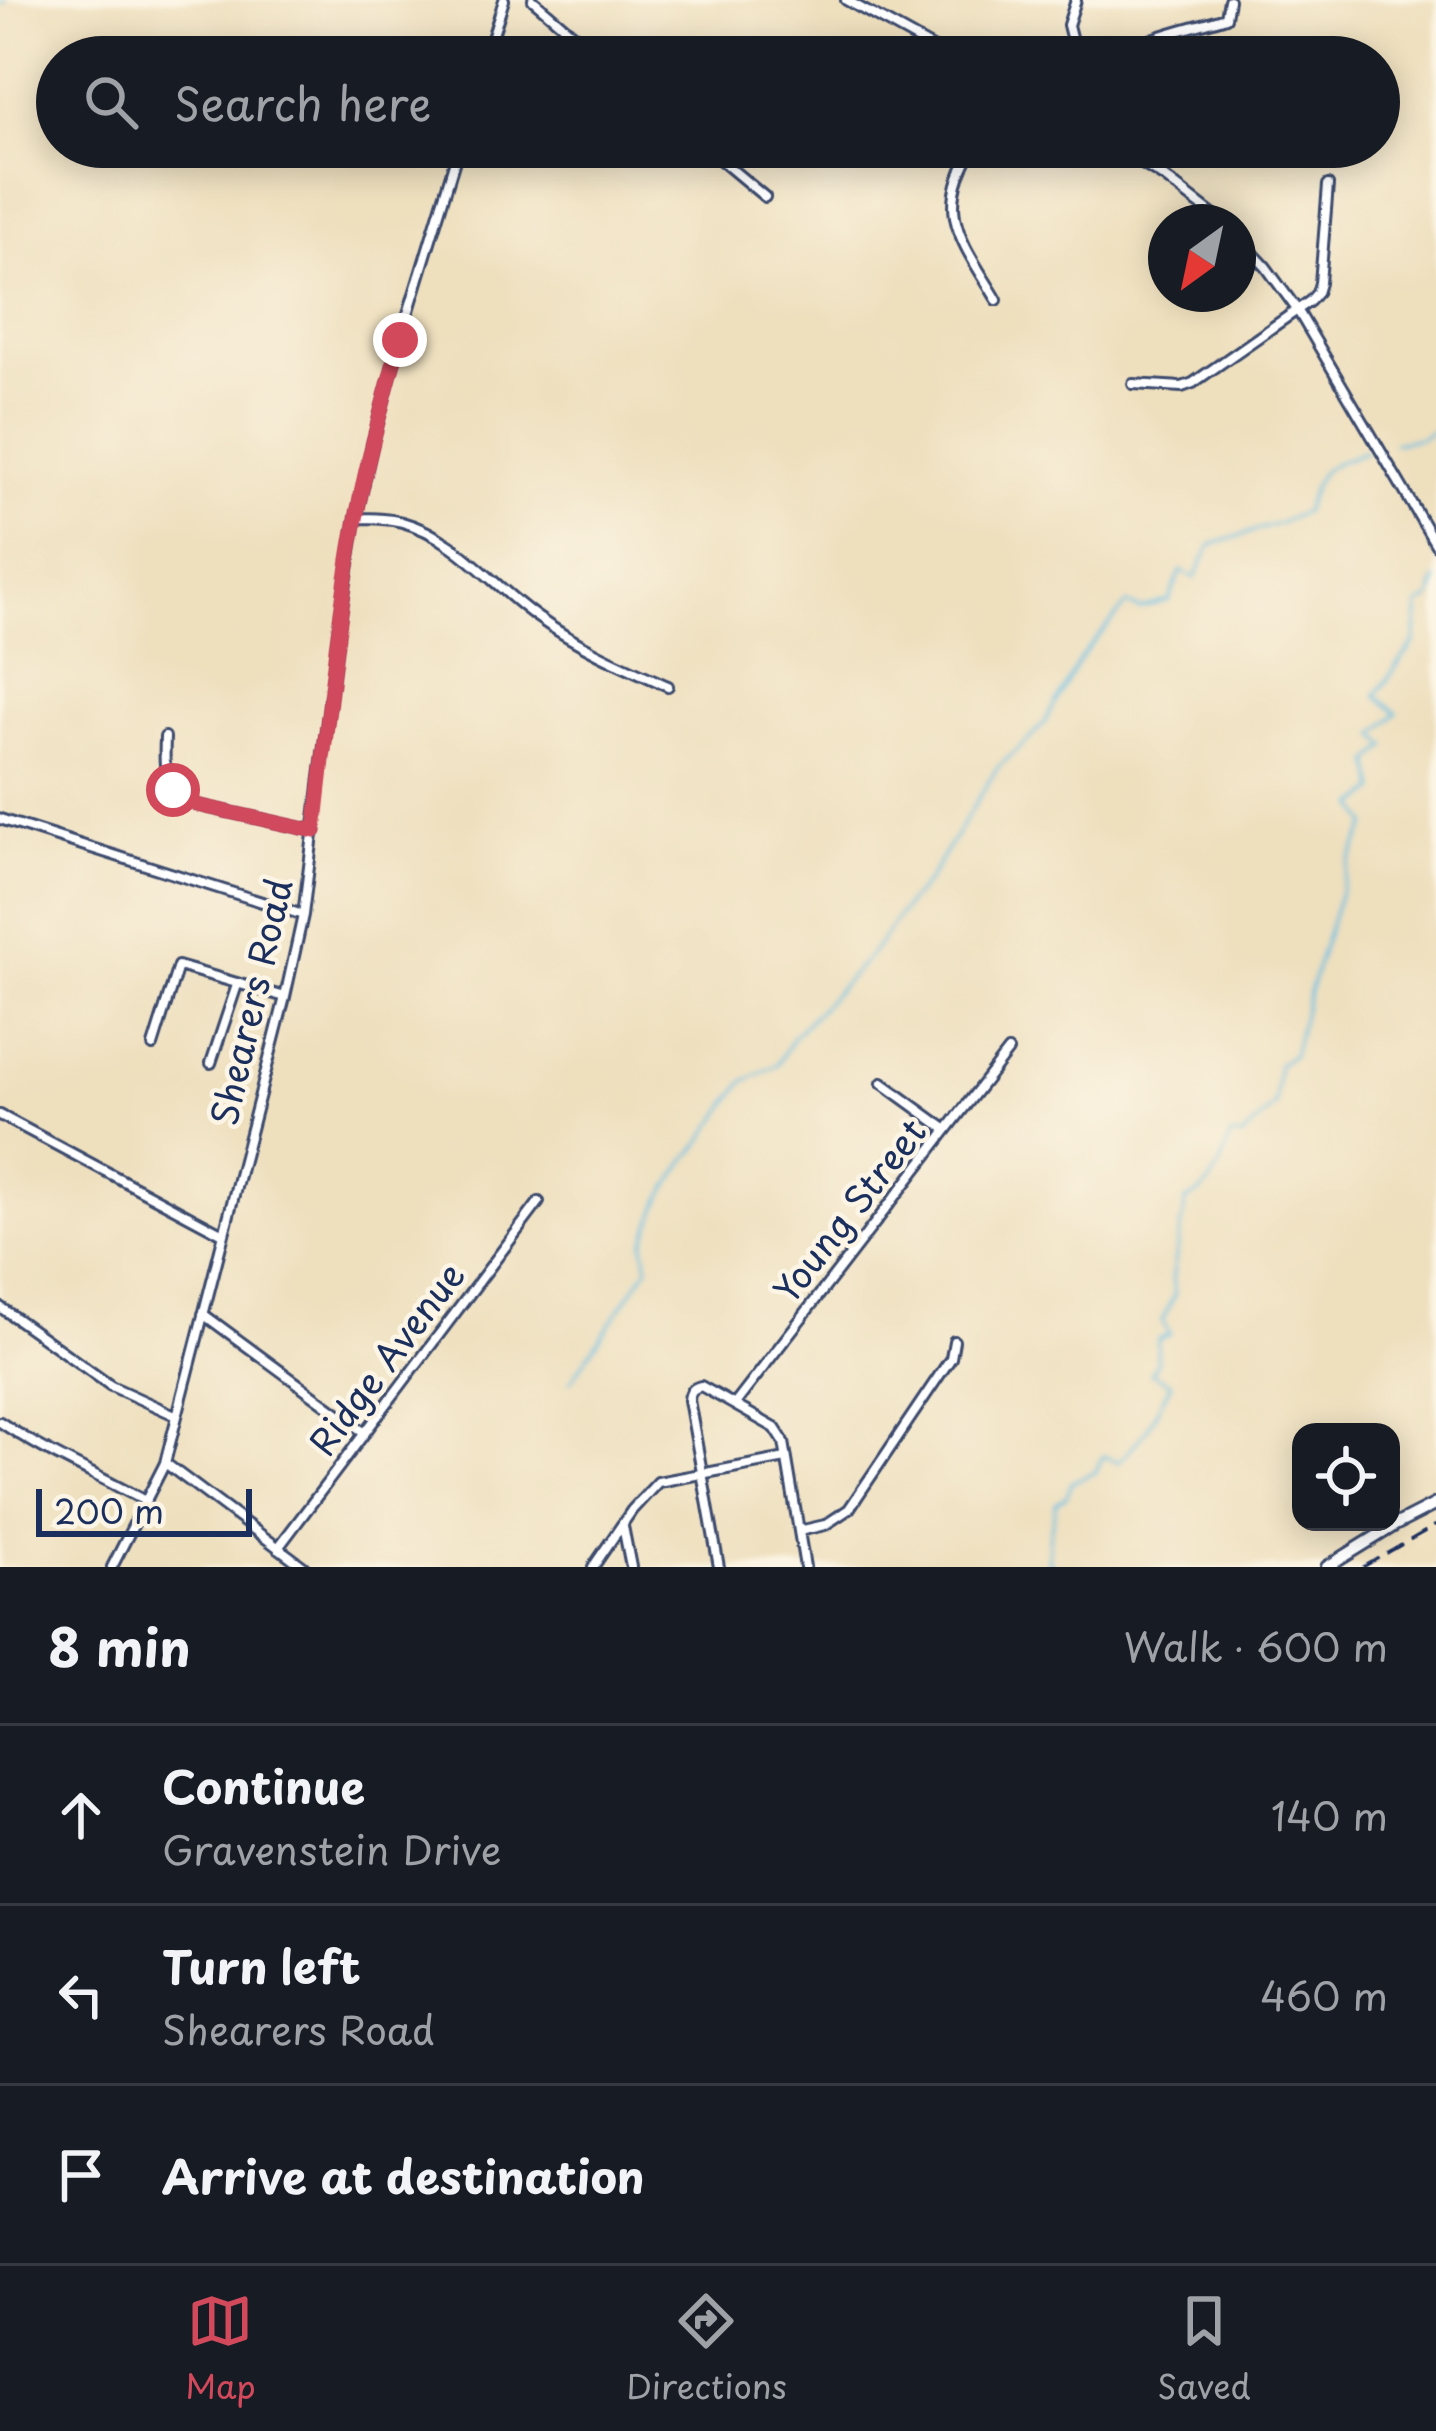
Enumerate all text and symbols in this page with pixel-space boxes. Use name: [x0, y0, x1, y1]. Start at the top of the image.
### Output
search box: [36, 36, 1400, 168]
text: Search here: [174, 68, 431, 136]
icon: search: [78, 69, 144, 135]
north arrow: [1148, 204, 1256, 312]
route end: [373, 313, 427, 367]
route start: [146, 763, 200, 817]
street label: Shearers Road: [195, 873, 305, 1130]
street label: Young Street: [759, 1106, 938, 1313]
street label: Ridge Avenue: [295, 1250, 476, 1466]
map controls: [1292, 1423, 1400, 1531]
button: locate: [1292, 1423, 1400, 1531]
scale bar: [36, 1483, 252, 1536]
text: 200 m: [54, 1485, 164, 1535]
text: 8 min: [48, 1607, 191, 1684]
text: Walk · 600 m: [1124, 1616, 1388, 1675]
text: Continue: [162, 1751, 365, 1819]
icon: ahead: [48, 1782, 114, 1848]
text: 140 m: [1271, 1785, 1388, 1844]
text: Gravenstein Drive: [162, 1819, 501, 1878]
text: Turn left: [162, 1931, 361, 1999]
icon: left: [48, 1962, 114, 2028]
text: 460 m: [1260, 1965, 1388, 2024]
text: Shearers Road: [162, 1999, 435, 2058]
text: Arrive at destination: [162, 2141, 645, 2209]
icon: arrive: [48, 2142, 114, 2208]
tab: Map: [185, 2288, 256, 2410]
tab: Directions: [626, 2288, 787, 2410]
tab: Saved: [1157, 2288, 1251, 2410]

